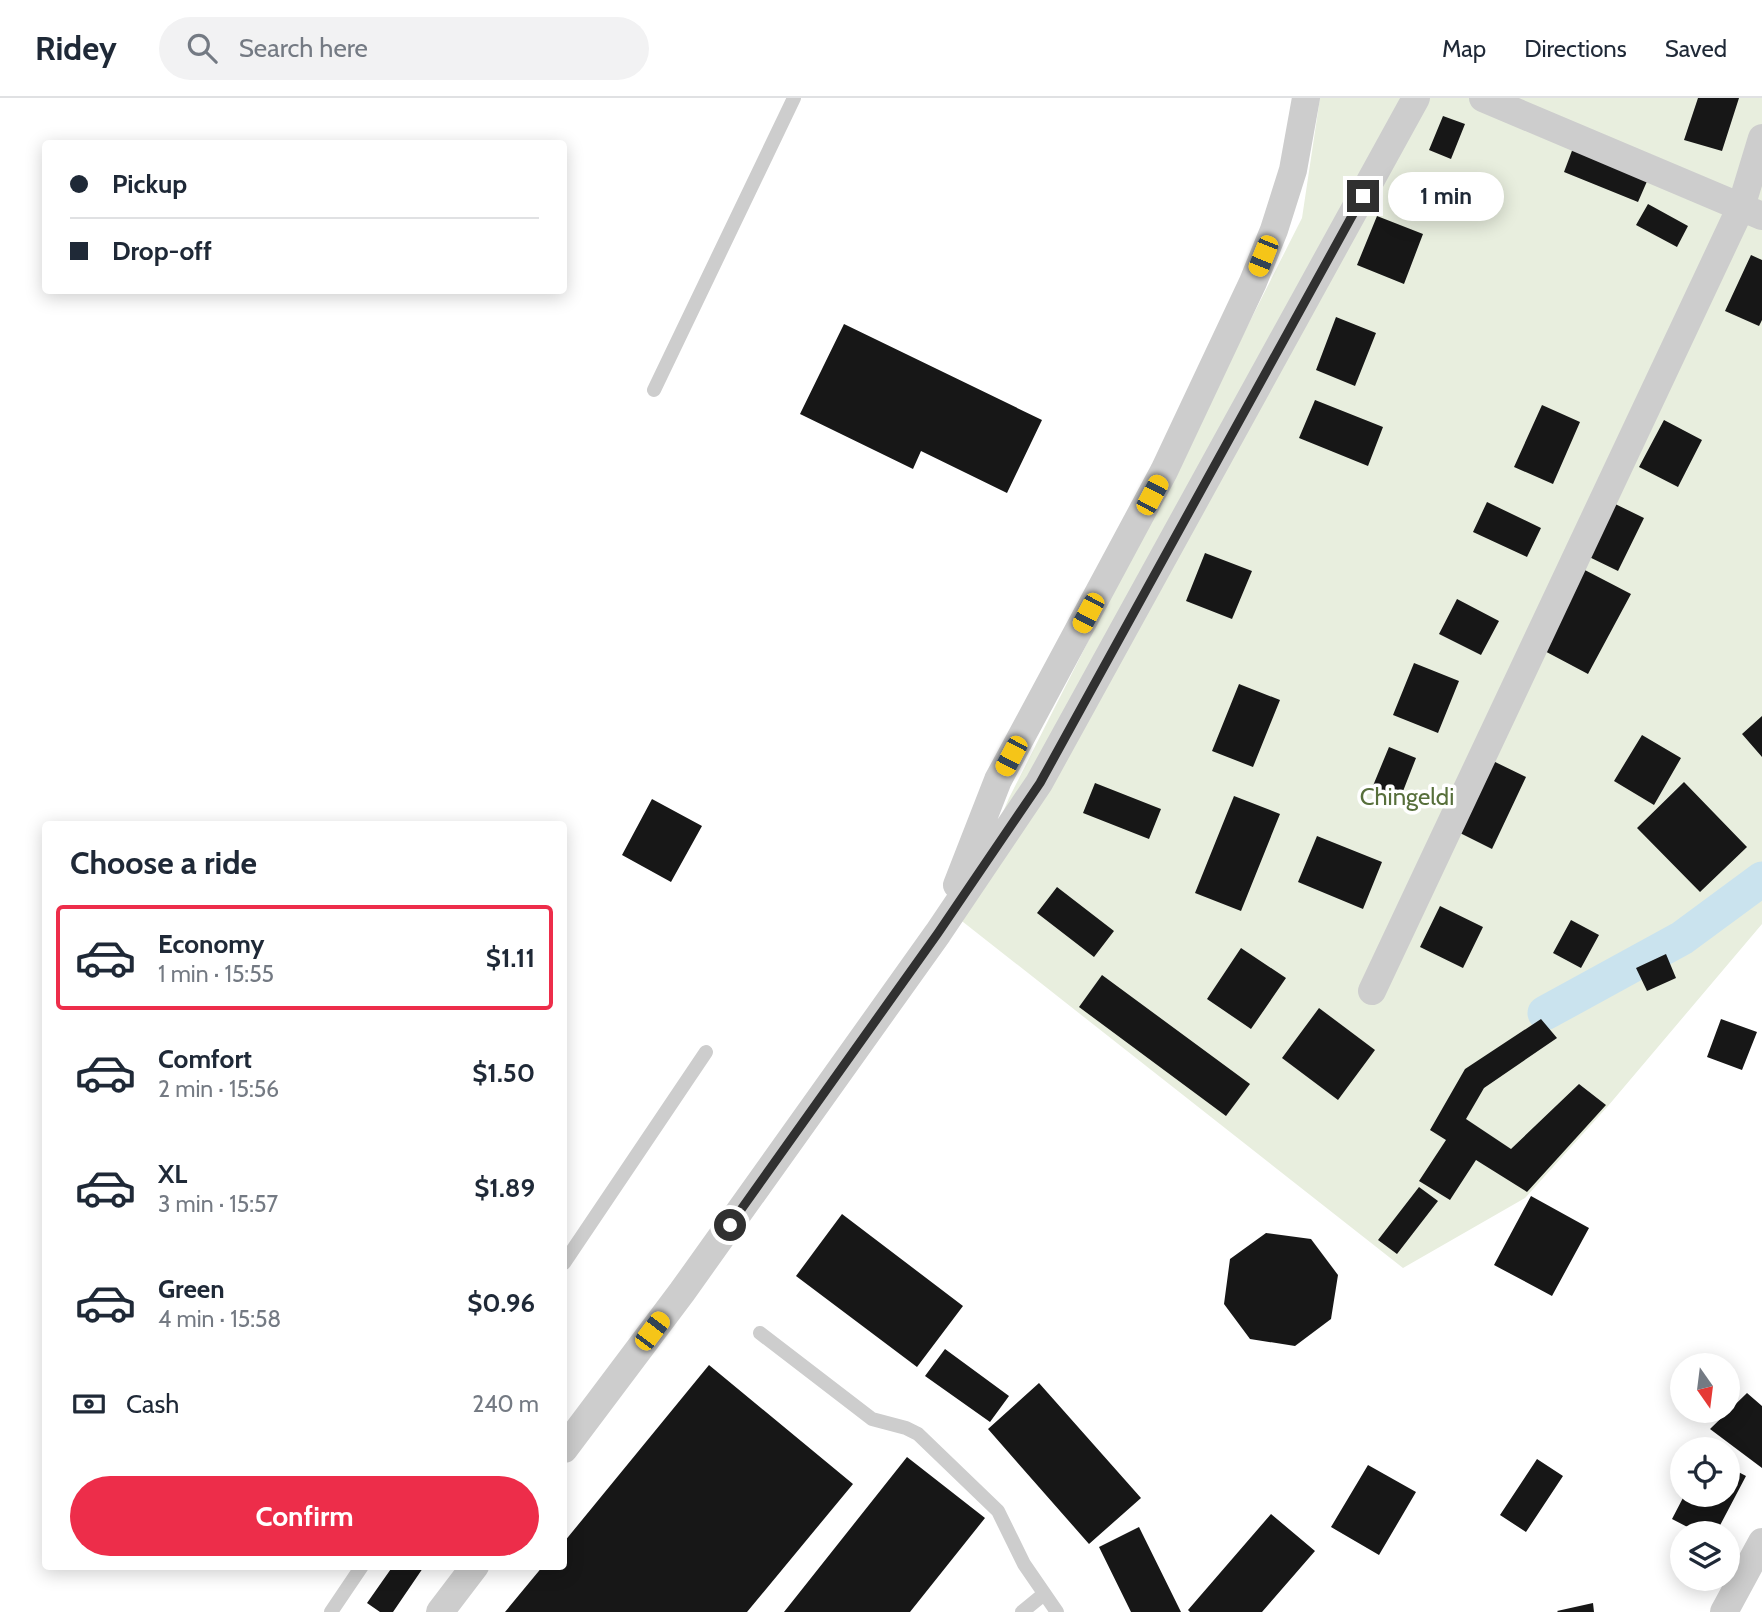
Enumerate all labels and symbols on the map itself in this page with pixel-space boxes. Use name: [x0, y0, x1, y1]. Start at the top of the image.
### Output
callout: 1 min: [1388, 172, 1503, 220]
route end: [1347, 180, 1379, 212]
car: [1246, 233, 1281, 279]
car: [1133, 472, 1172, 518]
car: [1069, 590, 1108, 636]
car: [992, 733, 1031, 779]
park label: Chingeldi: [1360, 782, 1454, 811]
route start: [714, 1209, 746, 1241]
car: [631, 1308, 674, 1354]
north arrow: [1670, 1353, 1740, 1423]

